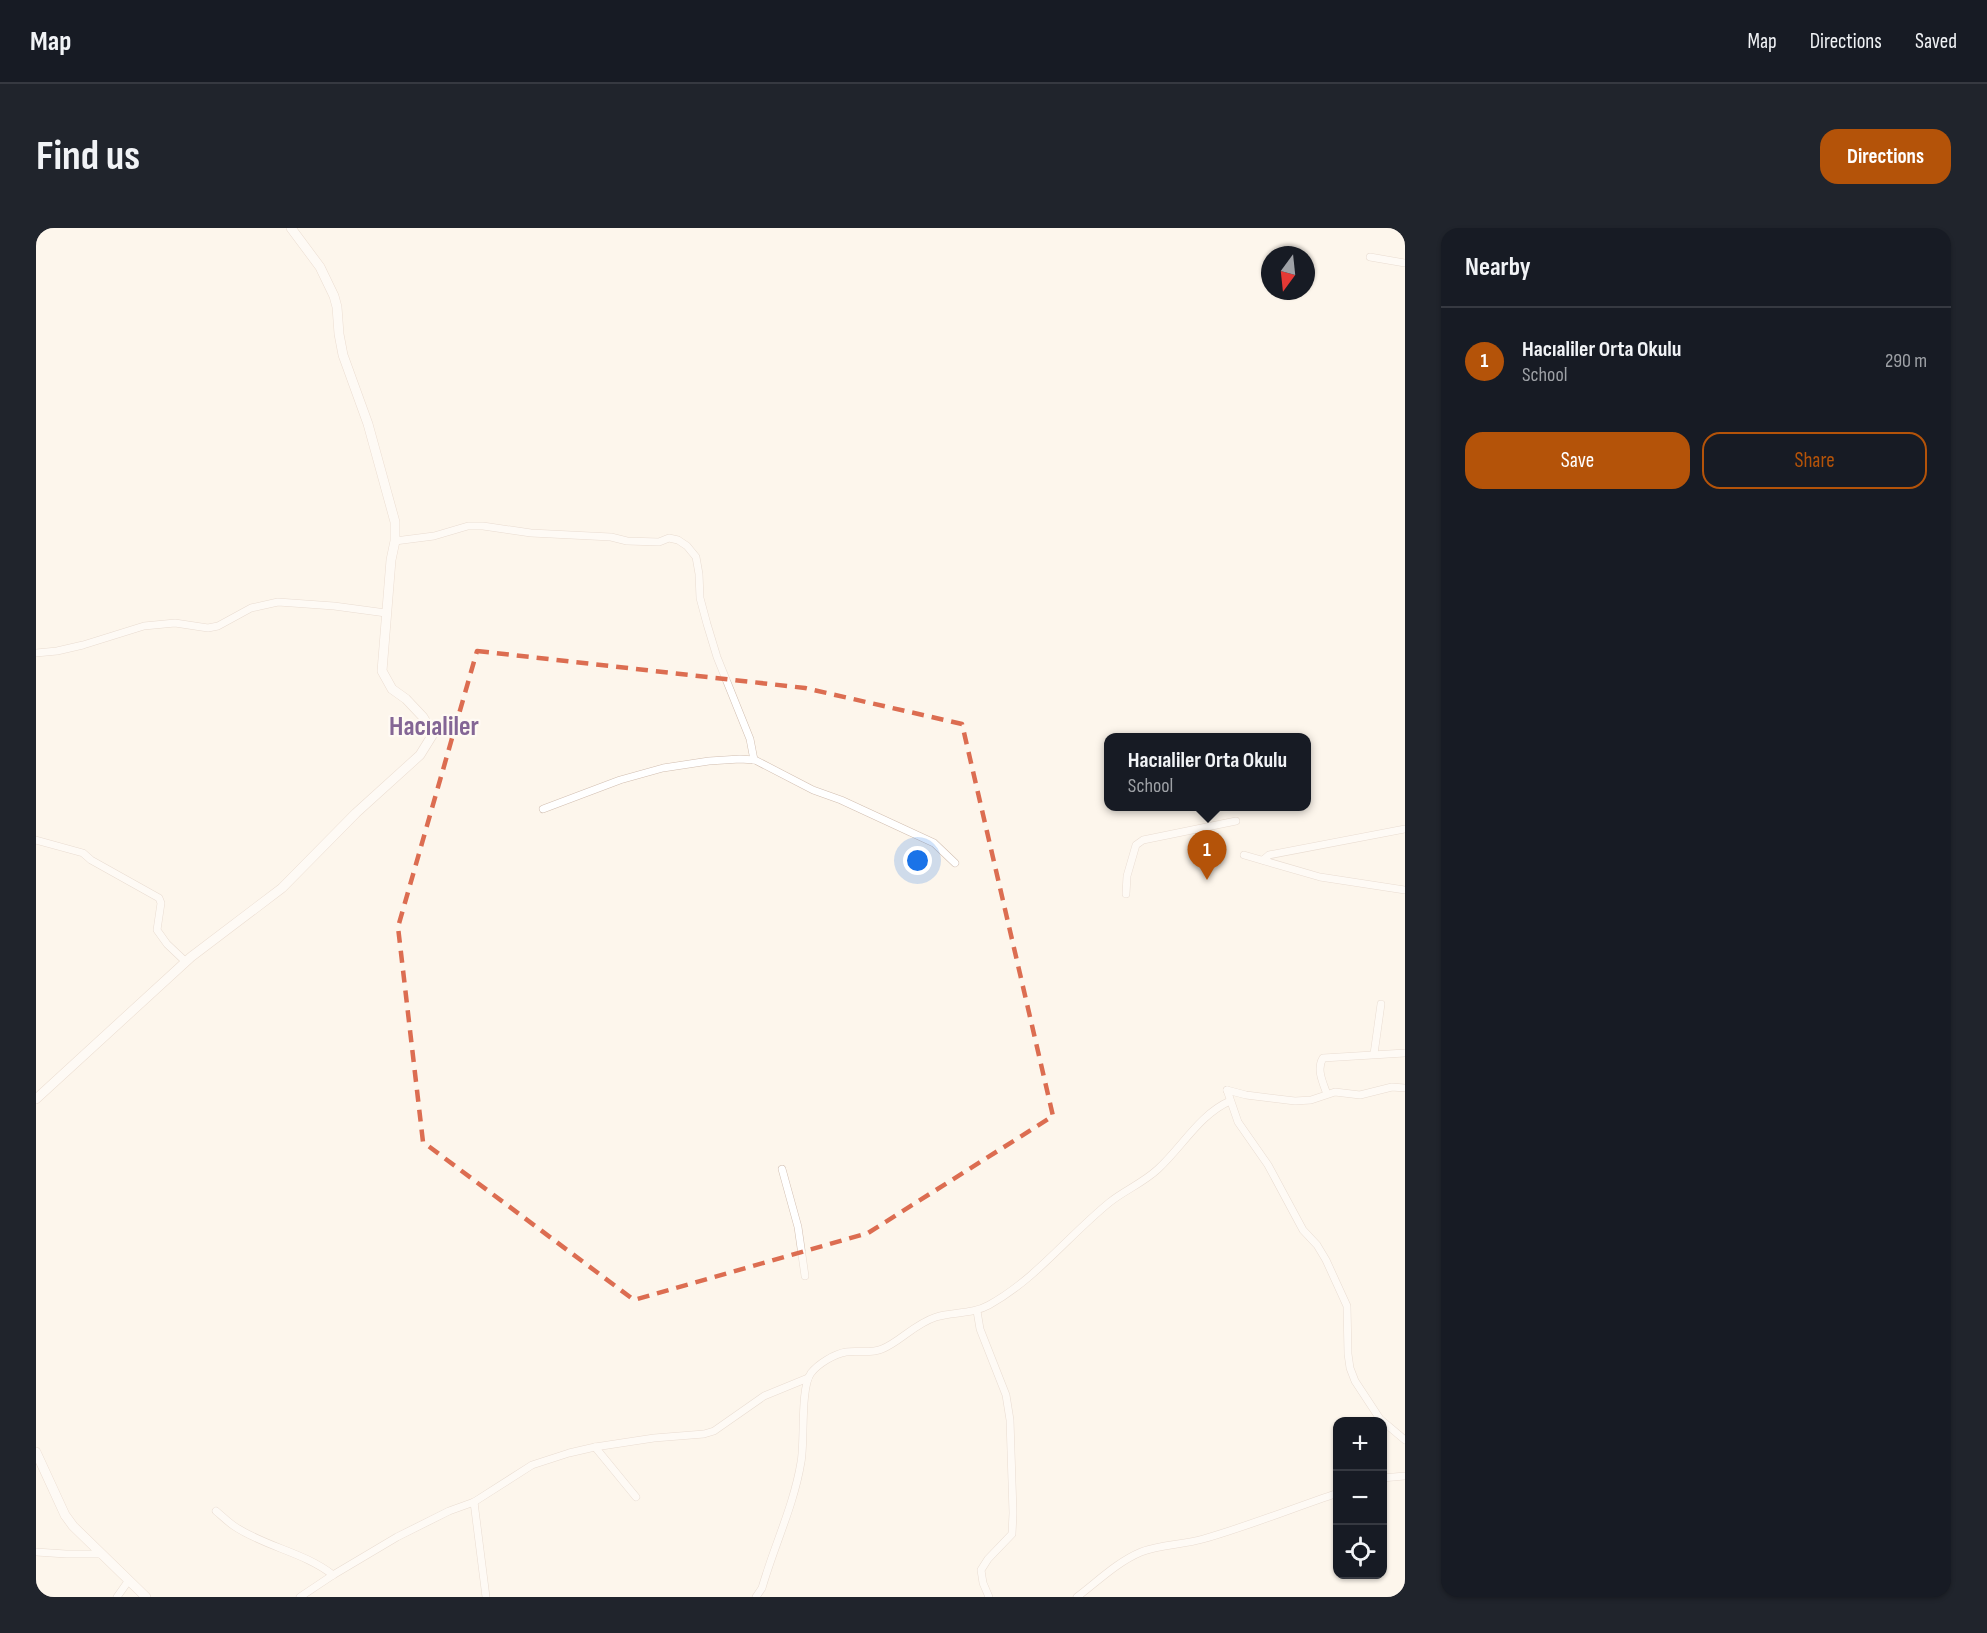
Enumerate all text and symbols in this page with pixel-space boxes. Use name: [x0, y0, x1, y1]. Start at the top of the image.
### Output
text: Map: [30, 25, 71, 58]
text: Map: [1747, 29, 1777, 54]
text: Directions: [1810, 29, 1882, 54]
text: Saved: [1915, 29, 1957, 54]
button: Directions: [1820, 129, 1951, 184]
text: Find us: [36, 131, 140, 182]
north arrow: [1261, 246, 1315, 300]
text: Nearby: [1465, 252, 1531, 283]
text: Hacıaliler Orta Okulu: [1522, 336, 1681, 363]
text: 1: [1481, 349, 1488, 373]
text: 290 m: [1885, 349, 1927, 373]
text: School: [1522, 363, 1567, 387]
button: Save: [1465, 432, 1690, 489]
button: Share: [1702, 432, 1927, 489]
district label: Hacıaliler: [389, 711, 479, 743]
popup: [1104, 733, 1311, 811]
text: Hacıaliler Orta Okulu: [1128, 747, 1287, 774]
text: School: [1128, 774, 1173, 798]
pin: 1: [1188, 830, 1226, 880]
your location: [903, 846, 932, 875]
map controls: [1333, 1417, 1387, 1579]
button: +: [1333, 1417, 1387, 1471]
button: −: [1333, 1471, 1387, 1525]
button: locate: [1333, 1525, 1387, 1579]

